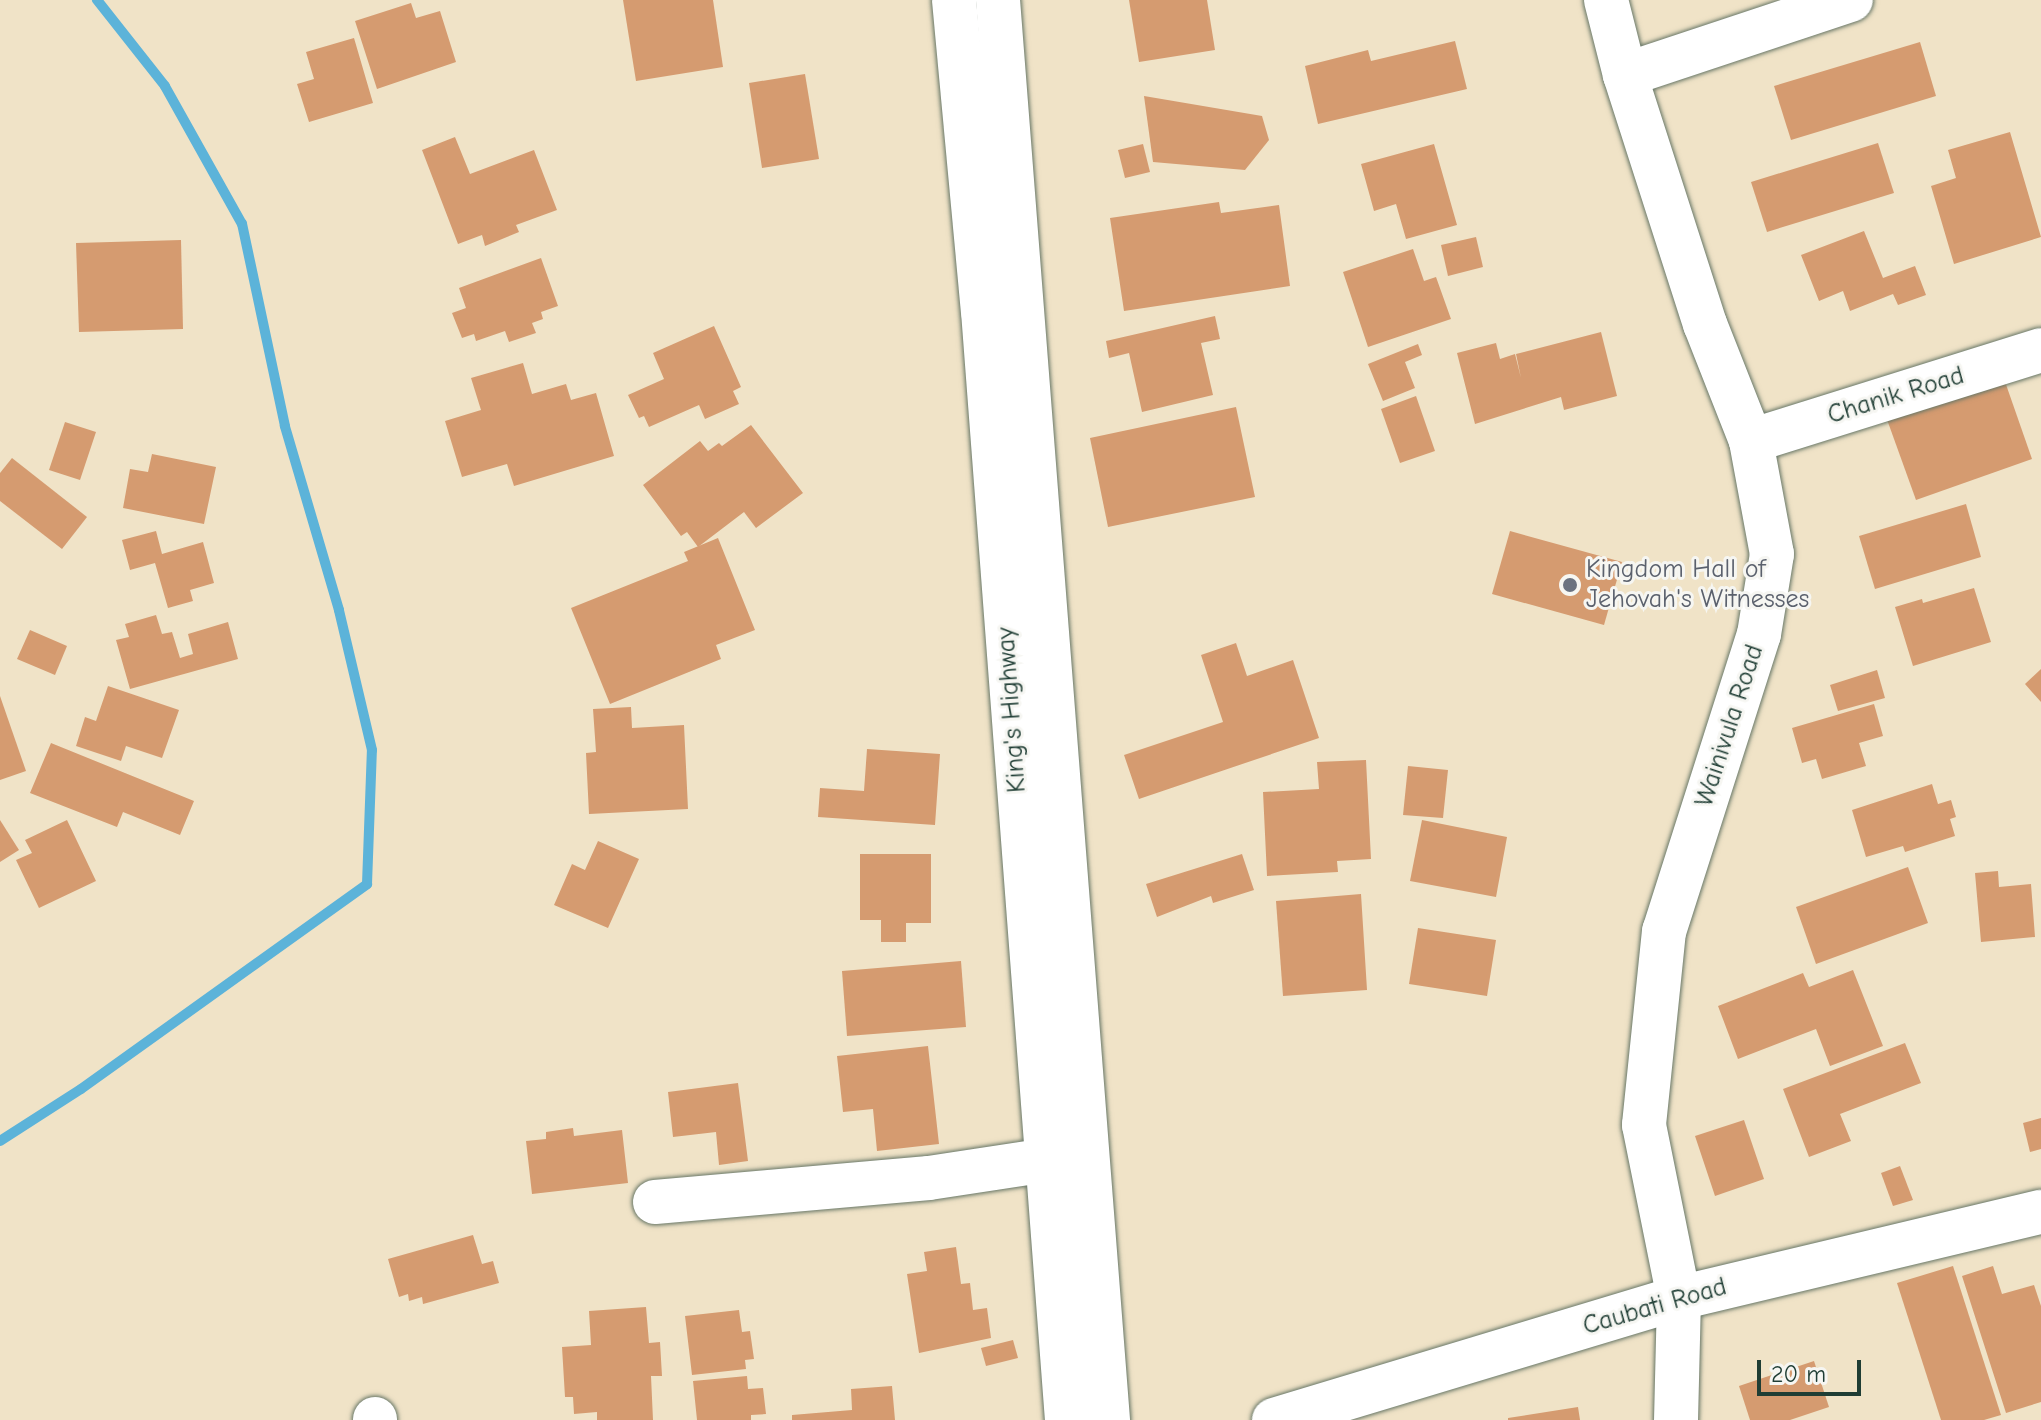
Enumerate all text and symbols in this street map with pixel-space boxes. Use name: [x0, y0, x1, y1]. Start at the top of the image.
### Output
street label: Chanik Road: [1824, 360, 1968, 432]
place label: Kingdom Hall of Jehovah's Witnesses: [1586, 554, 1809, 616]
marker: Kingdom Hall of Jehovah's Witnesses: [1561, 576, 1579, 594]
street label: King's Highway: [991, 626, 1033, 794]
street label: Wainivula Road: [1689, 641, 1771, 811]
street label: Caubati Road: [1579, 1272, 1731, 1342]
scale bar: [1761, 1344, 1865, 1394]
text: 20 m: [1771, 1360, 1826, 1388]

